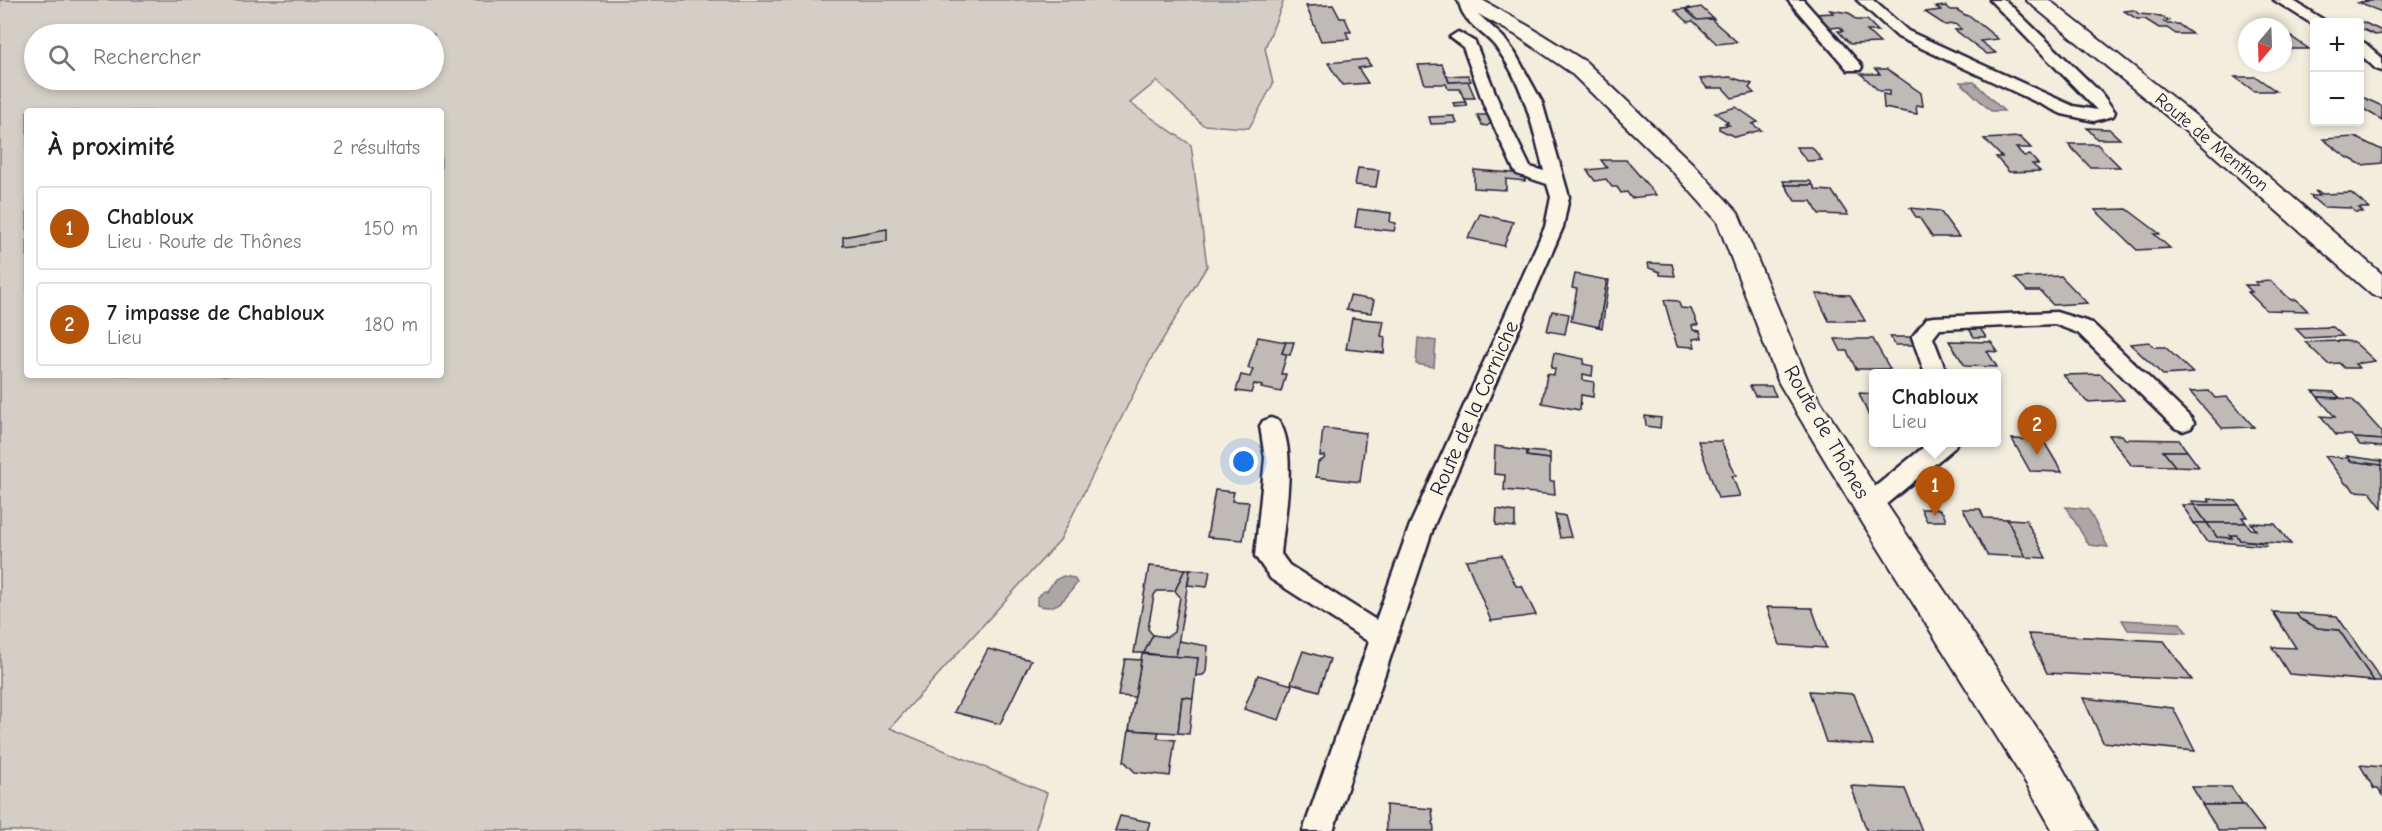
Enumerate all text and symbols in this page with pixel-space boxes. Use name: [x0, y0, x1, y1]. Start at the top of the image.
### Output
north arrow: [2238, 18, 2292, 72]
map controls: [2310, 18, 2364, 126]
button: +: [2310, 18, 2364, 72]
search box: [24, 24, 444, 90]
icon: search: [45, 41, 78, 74]
text: Rechercher: [93, 44, 201, 70]
button: −: [2310, 72, 2364, 126]
street label: Route de Menthon: [2151, 89, 2273, 196]
text: À proximité: [48, 132, 175, 162]
text: 2 résultats: [333, 136, 420, 159]
text: Chabloux: [107, 204, 193, 230]
text: 1: [66, 217, 73, 240]
text: 150 m: [364, 217, 418, 240]
text: Lieu · Route de Thônes: [107, 230, 301, 253]
text: 7 impasse de Chabloux: [107, 300, 324, 326]
text: 2: [65, 313, 74, 336]
text: 180 m: [364, 313, 418, 336]
street label: Route de la Corniche: [1425, 317, 1523, 499]
text: Lieu: [107, 326, 142, 349]
street label: Route de Thônes: [1779, 361, 1875, 503]
popup: [1869, 369, 2001, 447]
text: Chabloux: [1892, 384, 1978, 410]
pin: 2: [2018, 406, 2056, 455]
text: Lieu: [1892, 410, 1927, 433]
your location: [1229, 447, 1258, 476]
pin: 1: [1916, 466, 1954, 516]

